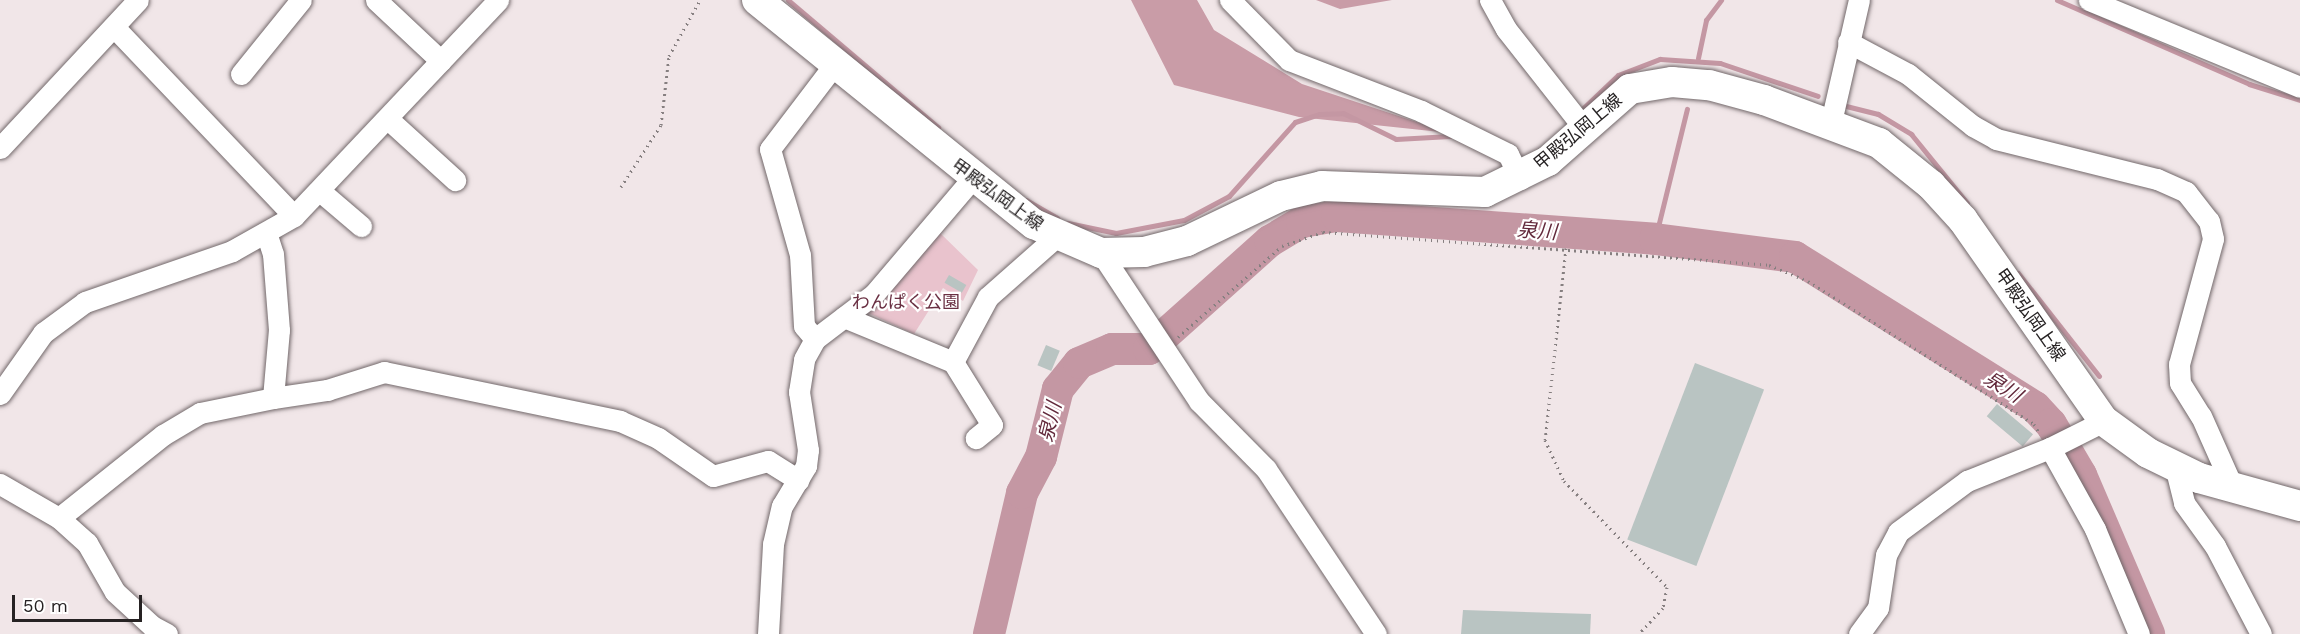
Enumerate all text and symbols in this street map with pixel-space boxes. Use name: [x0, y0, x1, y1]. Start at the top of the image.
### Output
street label: 甲殿弘岡上線: [1530, 89, 1626, 175]
street label: 甲殿弘岡上線: [947, 155, 1047, 235]
water label: 泉川: [1516, 218, 1558, 244]
street label: 甲殿弘岡上線: [1990, 265, 2070, 365]
park label: わんぱく公園: [852, 291, 960, 313]
water label: 泉川: [1980, 366, 2026, 408]
water label: 泉川: [1034, 400, 1066, 444]
scale bar: [15, 583, 146, 621]
text: 50 m: [23, 595, 68, 616]

